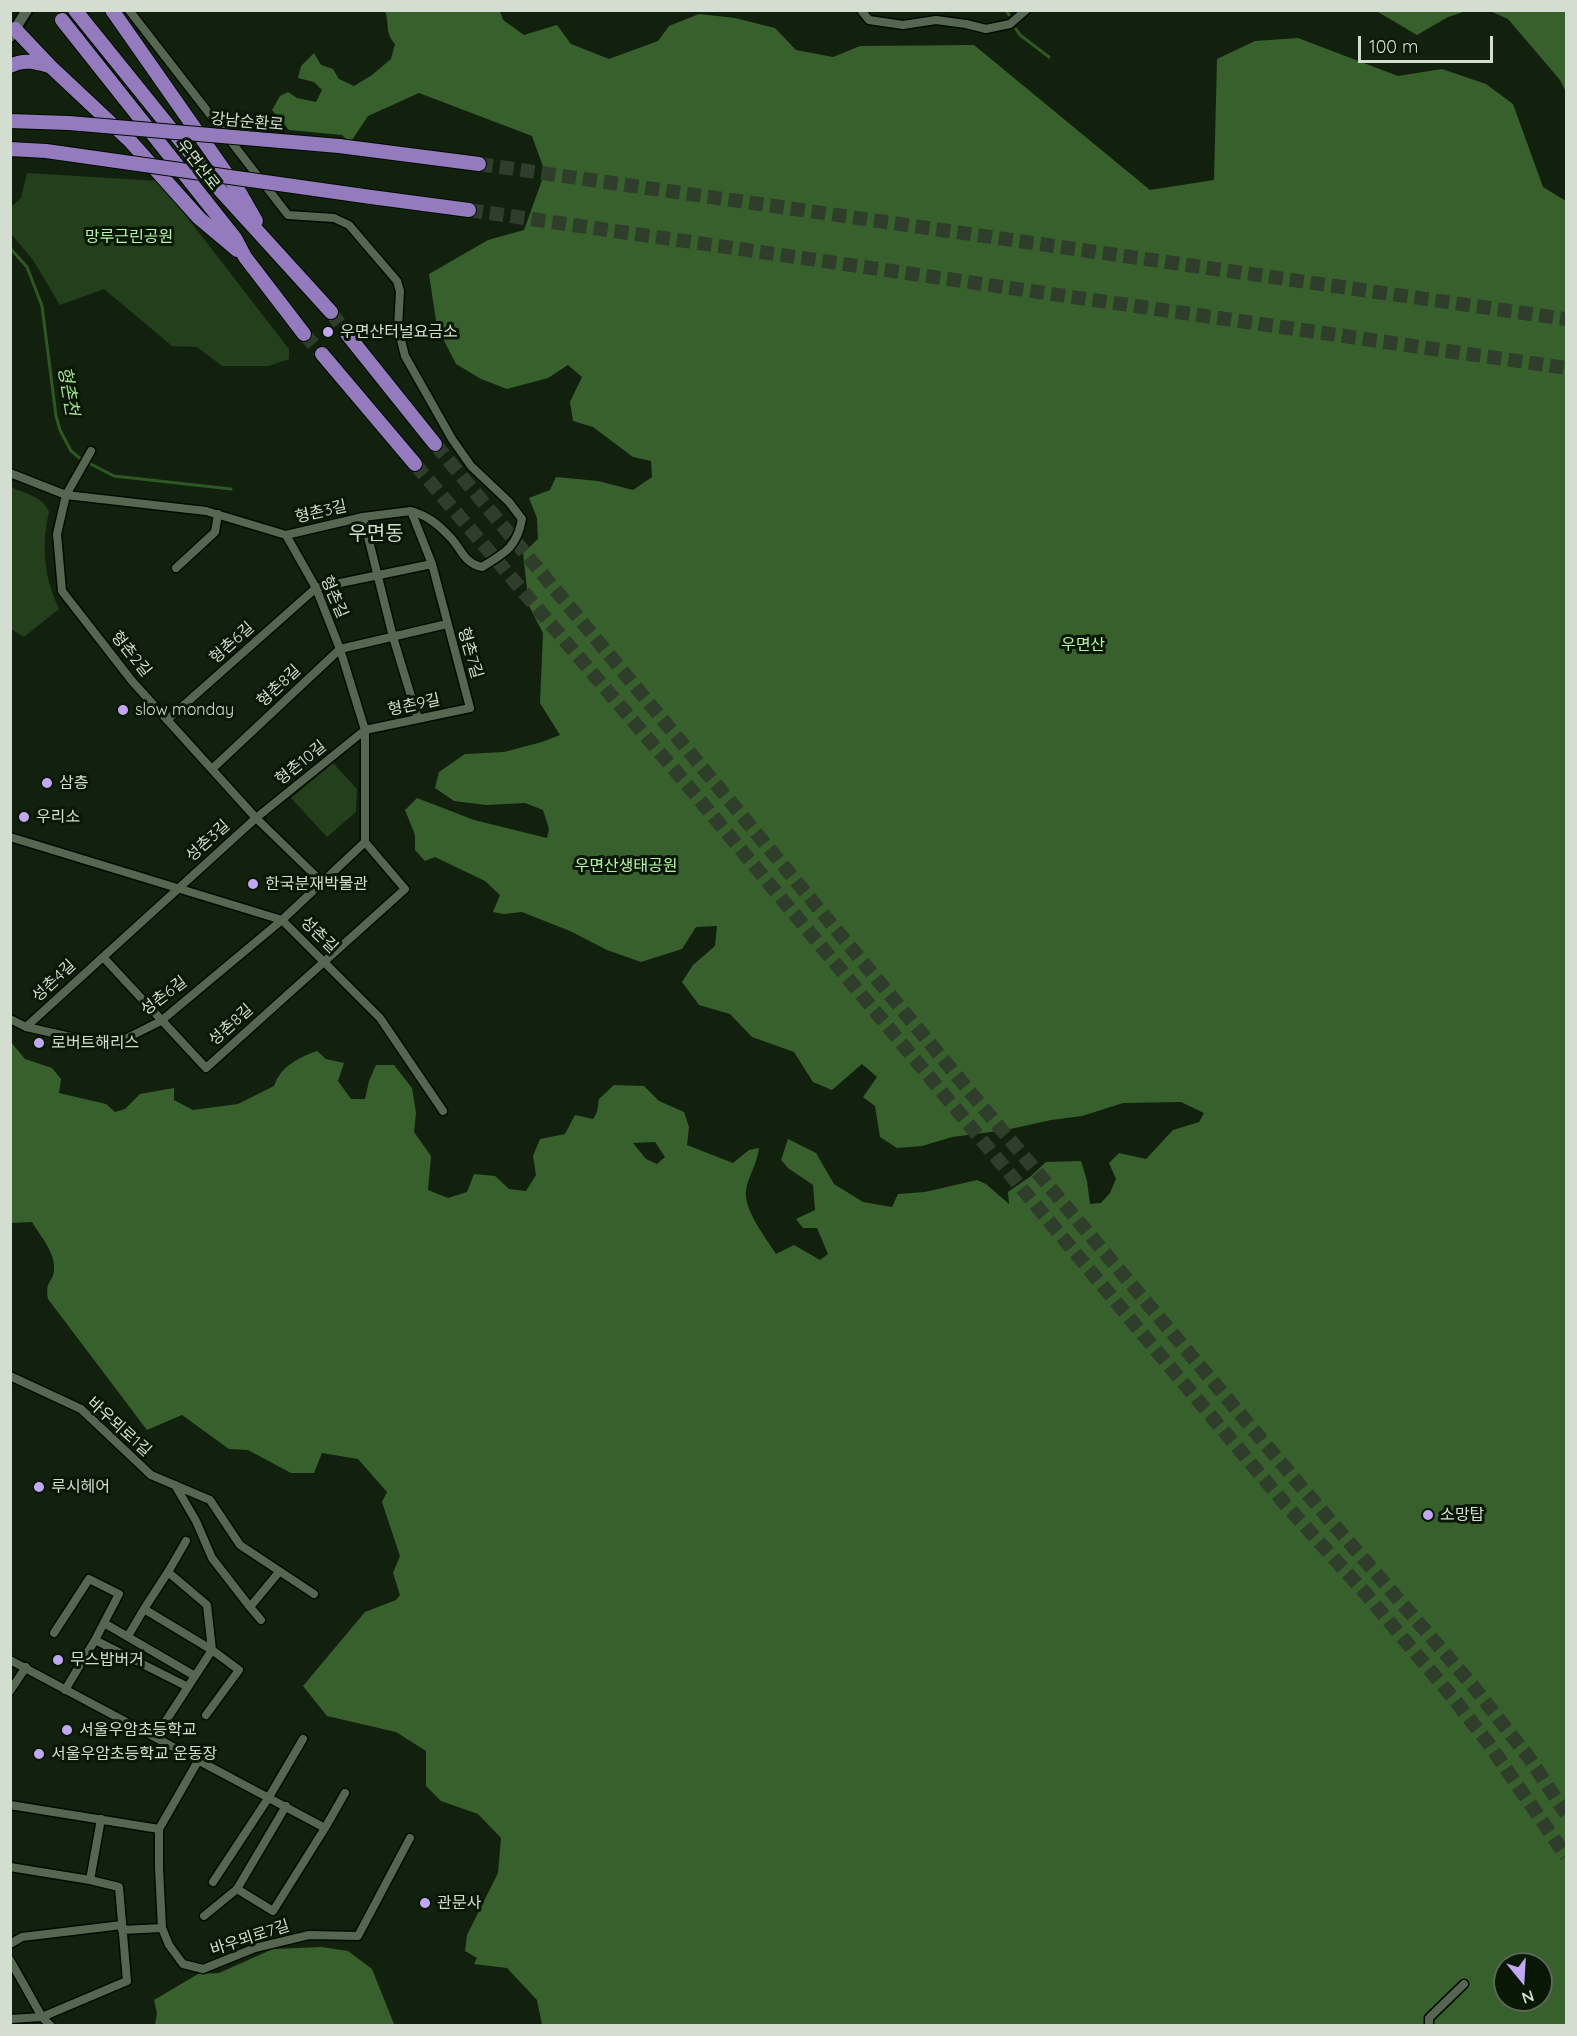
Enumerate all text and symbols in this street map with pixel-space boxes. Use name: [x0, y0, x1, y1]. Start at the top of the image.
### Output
scale bar: [1361, 24, 1496, 62]
text: 100 m: [1369, 35, 1418, 58]
street label: 강남순환로: [210, 109, 284, 135]
street label: 우면산로: [172, 136, 224, 194]
park label: 망루근린공원: [85, 227, 173, 247]
place label: 우면산터널요금소: [340, 322, 458, 342]
marker: 우면산터널요금소: [321, 325, 335, 339]
water label: 형촌천: [53, 365, 83, 417]
street label: 형촌3길: [293, 497, 349, 527]
district label: 우면동: [348, 522, 404, 546]
street label: 형촌길: [316, 573, 352, 621]
street label: 형촌6길: [206, 618, 258, 668]
street label: 형촌7길: [454, 625, 486, 681]
street label: 형촌2길: [107, 627, 155, 681]
park label: 우면산: [1061, 635, 1105, 655]
street label: 형촌8길: [253, 661, 305, 711]
street label: 형촌9길: [386, 690, 442, 720]
place label: slow monday: [135, 700, 234, 720]
marker: slow monday: [116, 703, 130, 717]
street label: 형촌10길: [272, 737, 330, 789]
place label: 삼층: [59, 773, 88, 793]
marker: 삼층: [40, 776, 54, 790]
place label: 우리소: [36, 807, 80, 827]
marker: 우리소: [17, 810, 31, 824]
street label: 성촌3길: [182, 816, 234, 866]
park label: 우면산생태공원: [574, 856, 678, 876]
place label: 한국분재박물관: [265, 874, 368, 894]
marker: 한국분재박물관: [246, 877, 260, 891]
street label: 성촌길: [296, 913, 342, 957]
street label: 성촌4길: [28, 956, 80, 1006]
street label: 성촌6길: [137, 972, 191, 1020]
street label: 성촌8길: [205, 1000, 257, 1050]
place label: 로버트해리스: [51, 1033, 139, 1053]
marker: 로버트해리스: [32, 1036, 46, 1050]
street label: 바우뫼로1길: [83, 1393, 155, 1461]
place label: 루시헤어: [51, 1477, 110, 1497]
marker: 루시헤어: [32, 1480, 46, 1494]
place label: 소망탑: [1440, 1505, 1484, 1525]
marker: 소망탑: [1421, 1508, 1435, 1522]
place label: 무스밥버거: [70, 1650, 144, 1670]
marker: 무스밥버거: [51, 1653, 65, 1667]
place label: 서울우암초등학교: [79, 1720, 197, 1740]
marker: 서울우암초등학교: [60, 1723, 74, 1737]
place label: 서울우암초등학교 운동장: [51, 1744, 217, 1764]
marker: 서울우암초등학교 운동장: [32, 1747, 46, 1761]
place label: 관문사: [437, 1893, 481, 1913]
marker: 관문사: [418, 1896, 432, 1910]
street label: 바우뫼로7길: [208, 1916, 292, 1960]
north arrow: [1493, 1952, 1553, 2012]
text: N: [1519, 1986, 1537, 2009]

